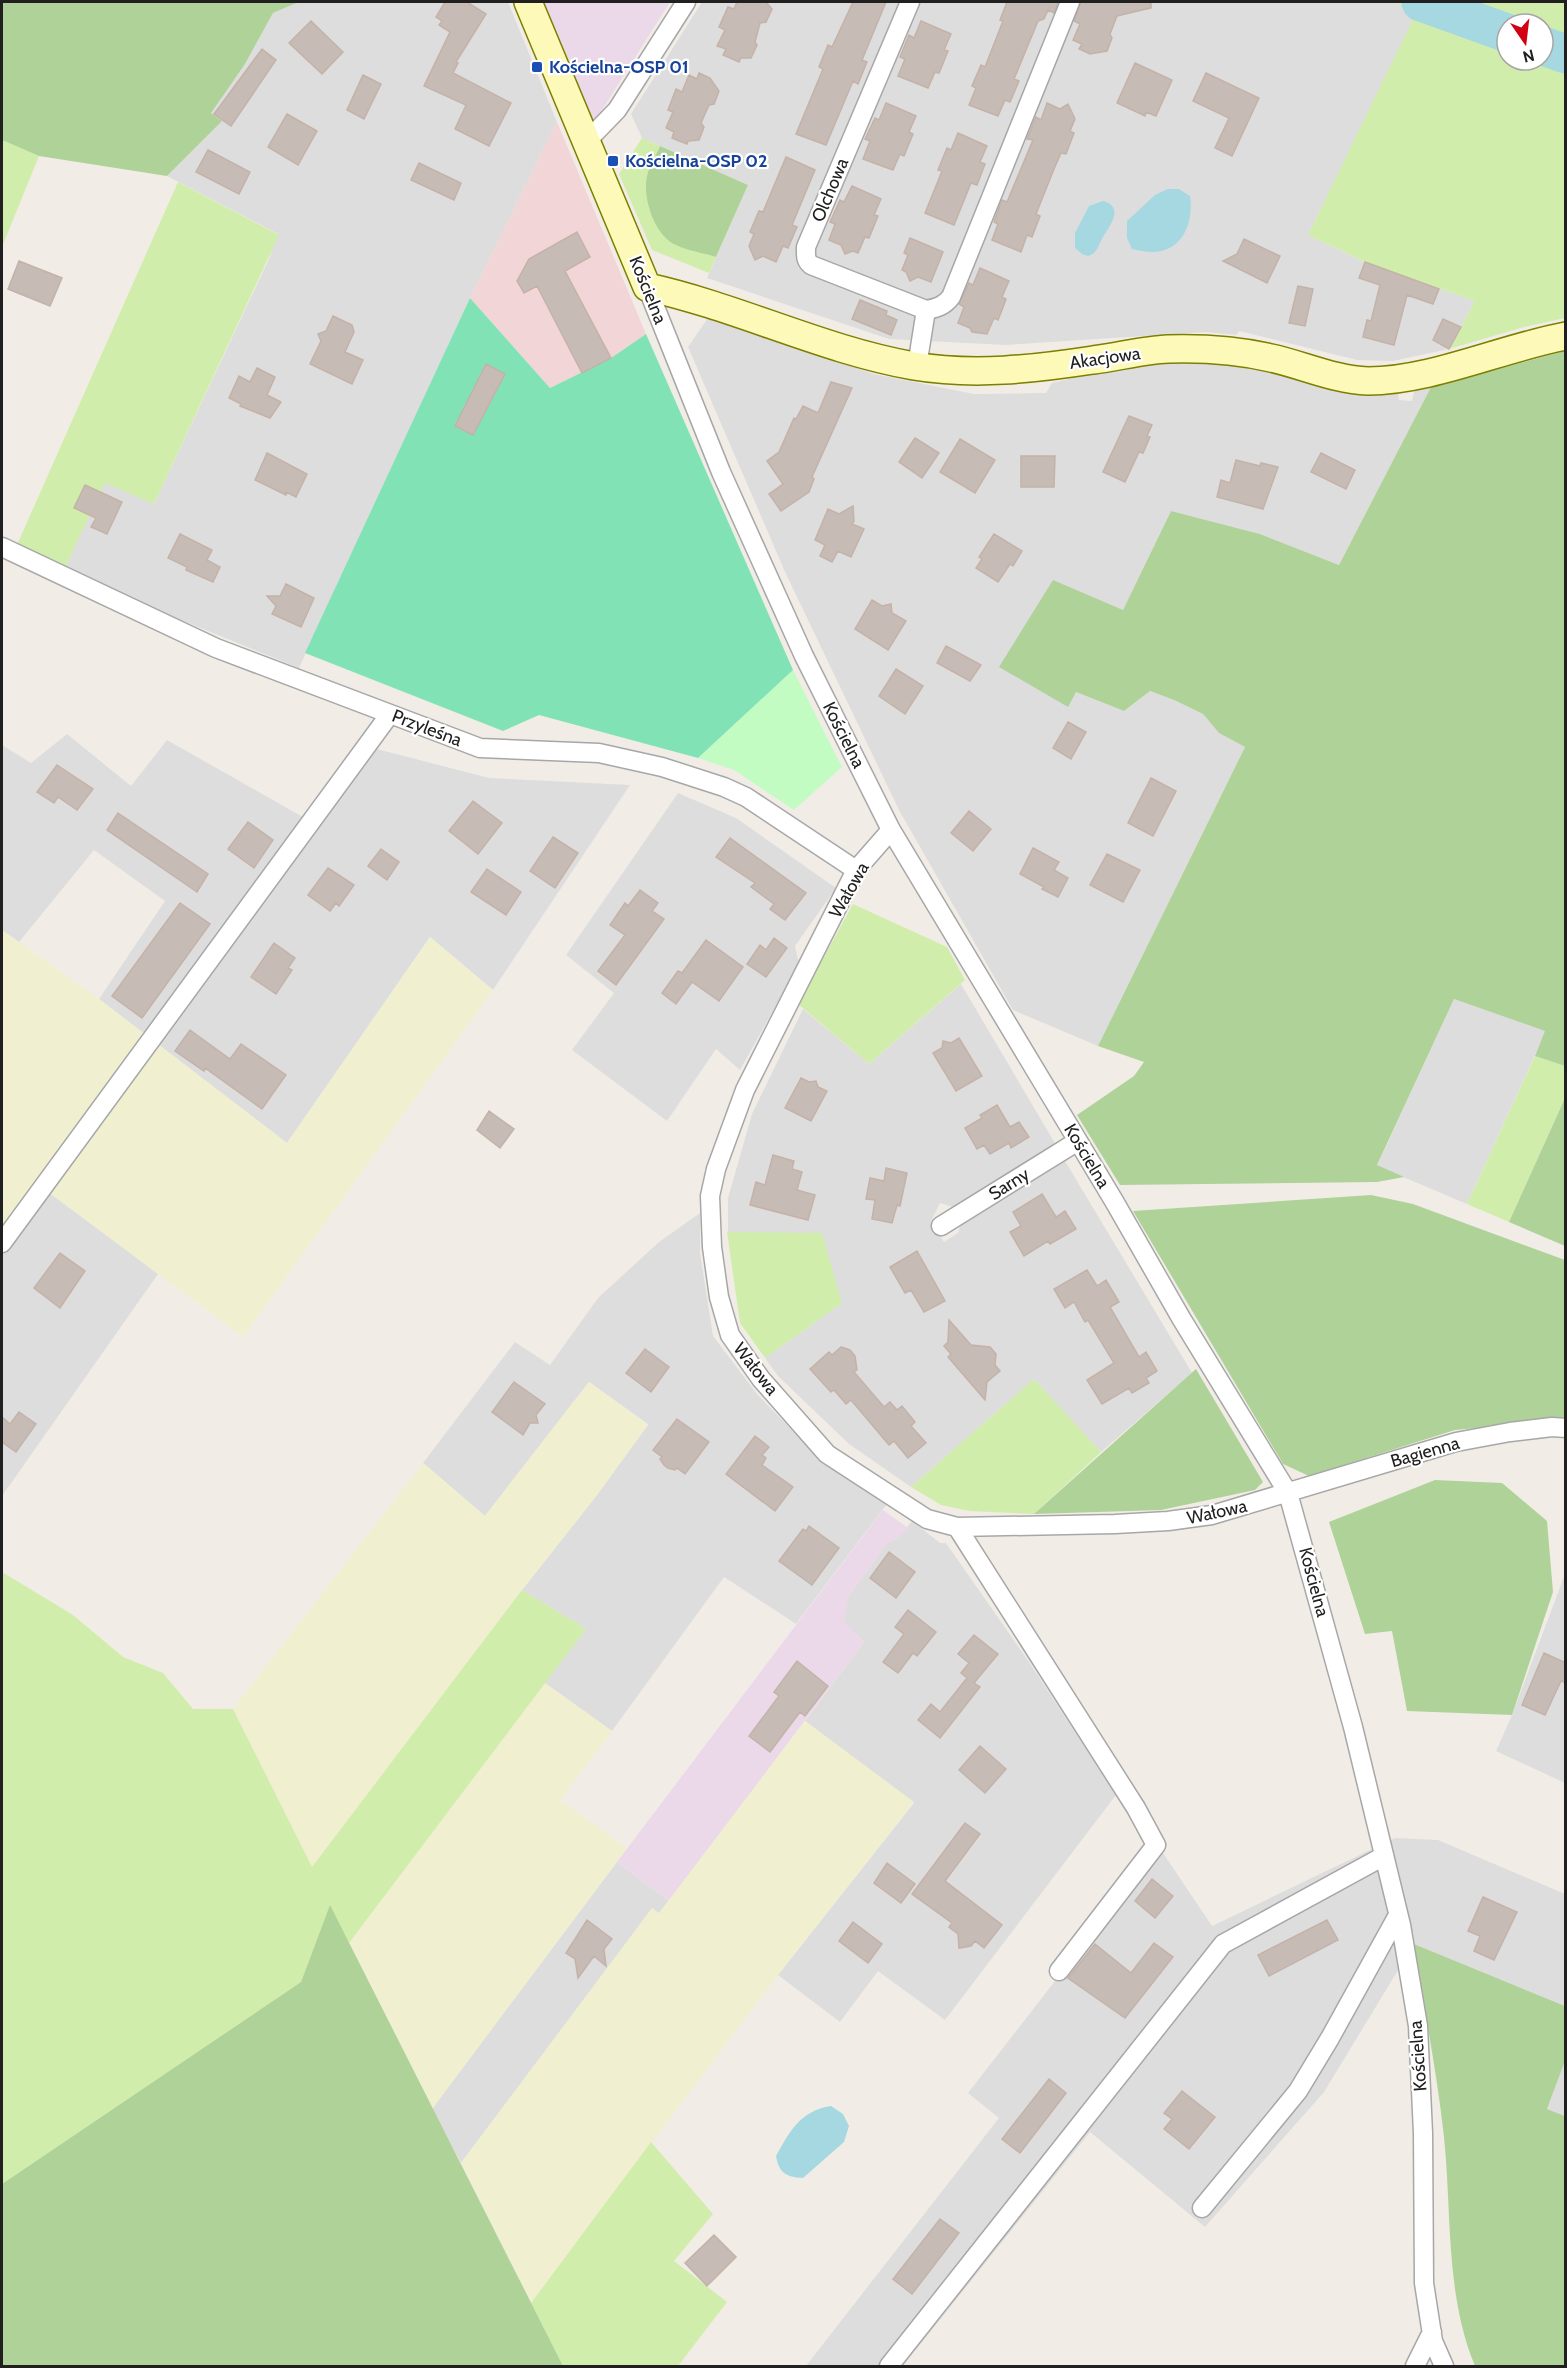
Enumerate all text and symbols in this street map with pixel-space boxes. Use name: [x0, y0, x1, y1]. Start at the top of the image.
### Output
north arrow: [1495, 12, 1555, 72]
text: N: [1521, 45, 1536, 67]
place label: Kościelna-OSP 01: [549, 56, 689, 78]
marker: Kościelna-OSP 01: [530, 60, 544, 74]
place label: Kościelna-OSP 02: [625, 150, 768, 172]
marker: Kościelna-OSP 02: [606, 154, 620, 168]
street label: Olchowa: [807, 154, 853, 225]
street label: Kościelna: [624, 253, 672, 327]
street label: Akacjowa: [1068, 342, 1142, 374]
street label: Kościelna: [818, 698, 870, 772]
street label: Przyleśna: [389, 705, 465, 751]
street label: Wałowa: [824, 858, 874, 922]
street label: Kościelna: [1059, 1120, 1115, 1192]
street label: Sarny: [985, 1163, 1033, 1205]
street label: Wałowa: [729, 1338, 784, 1400]
street label: Bagienna: [1388, 1432, 1462, 1472]
street label: Wałowa: [1185, 1495, 1249, 1529]
street label: Kościelna: [1294, 1545, 1334, 1620]
street label: Kościelna: [1405, 2019, 1431, 2092]

